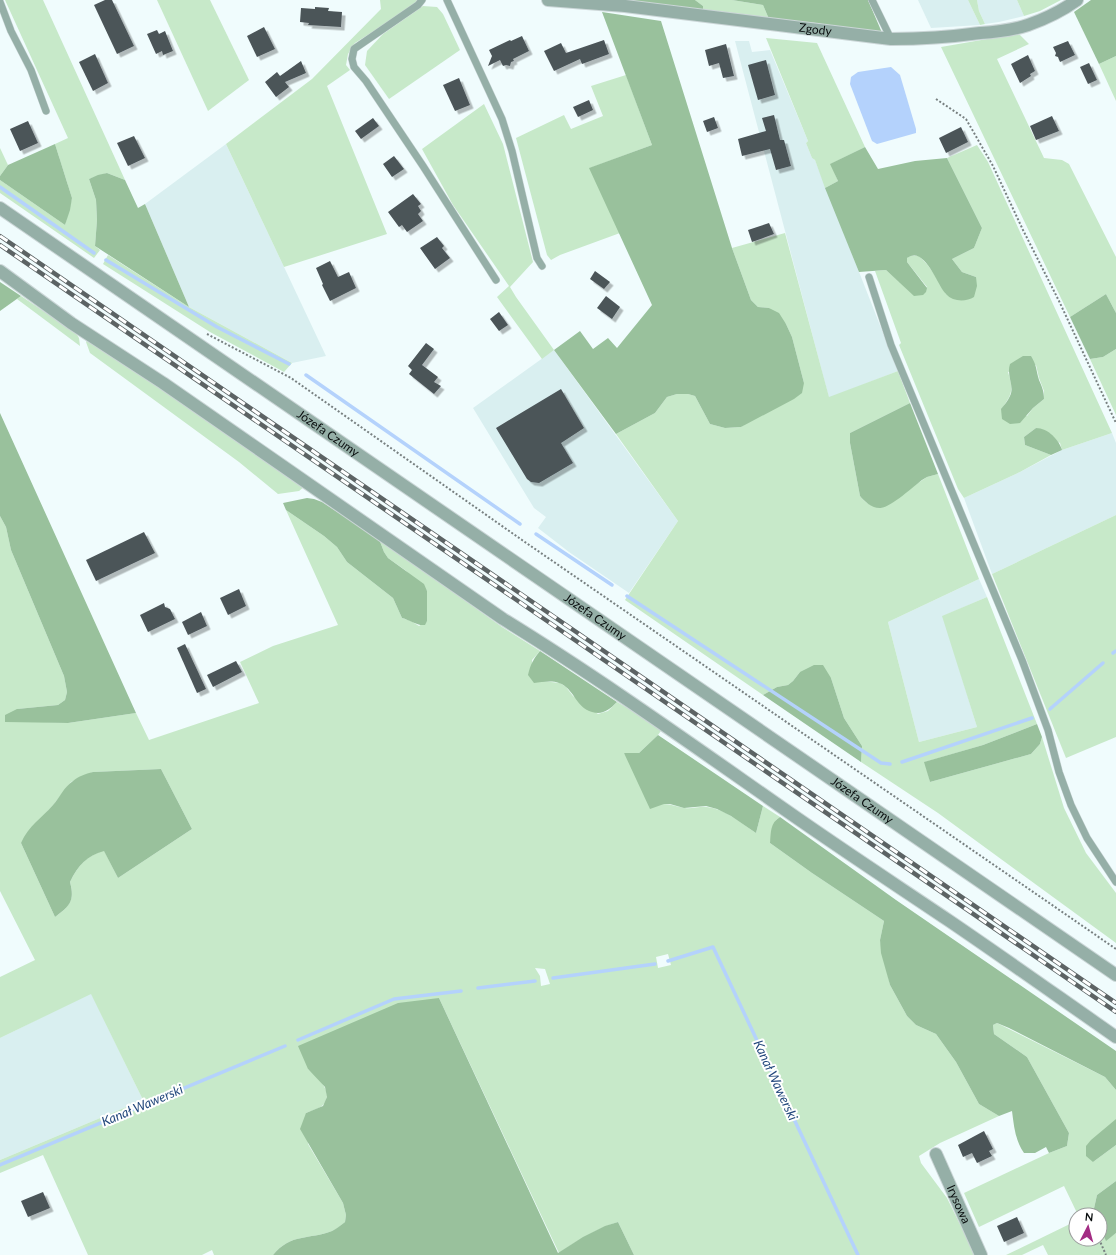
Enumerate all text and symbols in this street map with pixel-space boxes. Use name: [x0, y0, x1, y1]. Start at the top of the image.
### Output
street label: Zgody: [798, 20, 833, 39]
street label: Józefa Czumy: [294, 406, 363, 460]
street label: Józefa Czumy: [561, 590, 630, 644]
street label: Józefa Czumy: [828, 773, 897, 827]
water label: Kanał Wawerski: [750, 1037, 802, 1123]
water label: Kanał Wawerski: [99, 1081, 185, 1129]
street label: Irysowa: [944, 1182, 974, 1226]
north arrow: [1068, 1207, 1108, 1247]
text: N: [1084, 1210, 1094, 1223]

